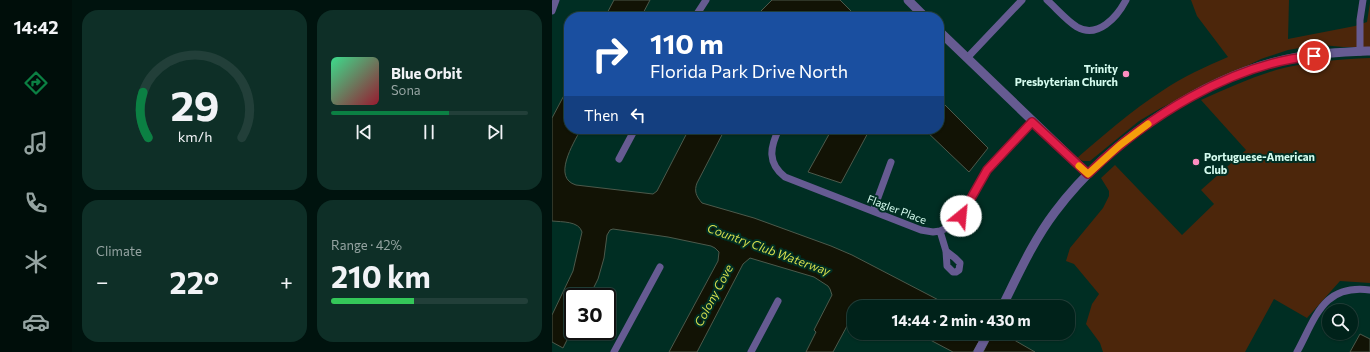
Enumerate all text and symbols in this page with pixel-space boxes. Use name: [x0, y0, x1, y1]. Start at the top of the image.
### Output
text: 14:42: [13, 16, 59, 38]
text: 110 m: [650, 26, 724, 60]
icon: right: [584, 28, 636, 80]
pin: [1297, 39, 1331, 73]
icon: arrive: [1303, 45, 1325, 67]
text: Florida Park Drive North: [650, 60, 848, 82]
place label: Trinity Presbyterian Church: [1015, 62, 1118, 88]
text: Blue Orbit: [391, 64, 462, 82]
icon: directions: [22, 69, 50, 97]
marker: Trinity Presbyterian Church: [1121, 69, 1131, 79]
text: 29: [170, 79, 219, 130]
text: Sona: [391, 82, 421, 98]
icon: left: [627, 104, 649, 126]
text: Then: [584, 106, 619, 124]
icon: previous: [353, 121, 375, 143]
icon: pause: [418, 121, 440, 143]
icon: next: [484, 121, 506, 143]
text: km/h: [177, 126, 212, 144]
icon: music: [22, 129, 50, 157]
place label: Portuguese-American Club: [1204, 150, 1315, 176]
marker: Portuguese-American Club: [1191, 157, 1201, 167]
icon: phone: [22, 189, 50, 217]
street label: Flagler Place: [865, 192, 929, 226]
position arrow: [940, 195, 982, 237]
water label: Country Club Waterway: [705, 220, 833, 278]
text: Range · 42%: [331, 237, 402, 253]
text: Climate: [96, 243, 142, 259]
icon: climate: [22, 248, 50, 276]
text: 210 km: [331, 257, 431, 294]
water label: Colony Cove: [691, 261, 735, 328]
text: 22°: [170, 263, 219, 300]
text: −: [96, 268, 109, 295]
text: +: [280, 268, 293, 295]
speed limit sign: 30: [564, 288, 616, 340]
map controls: [1322, 304, 1358, 340]
button: search: [1322, 304, 1358, 340]
icon: car: [22, 308, 50, 336]
text: 14:44 · 2 min · 430 m: [892, 311, 1030, 329]

